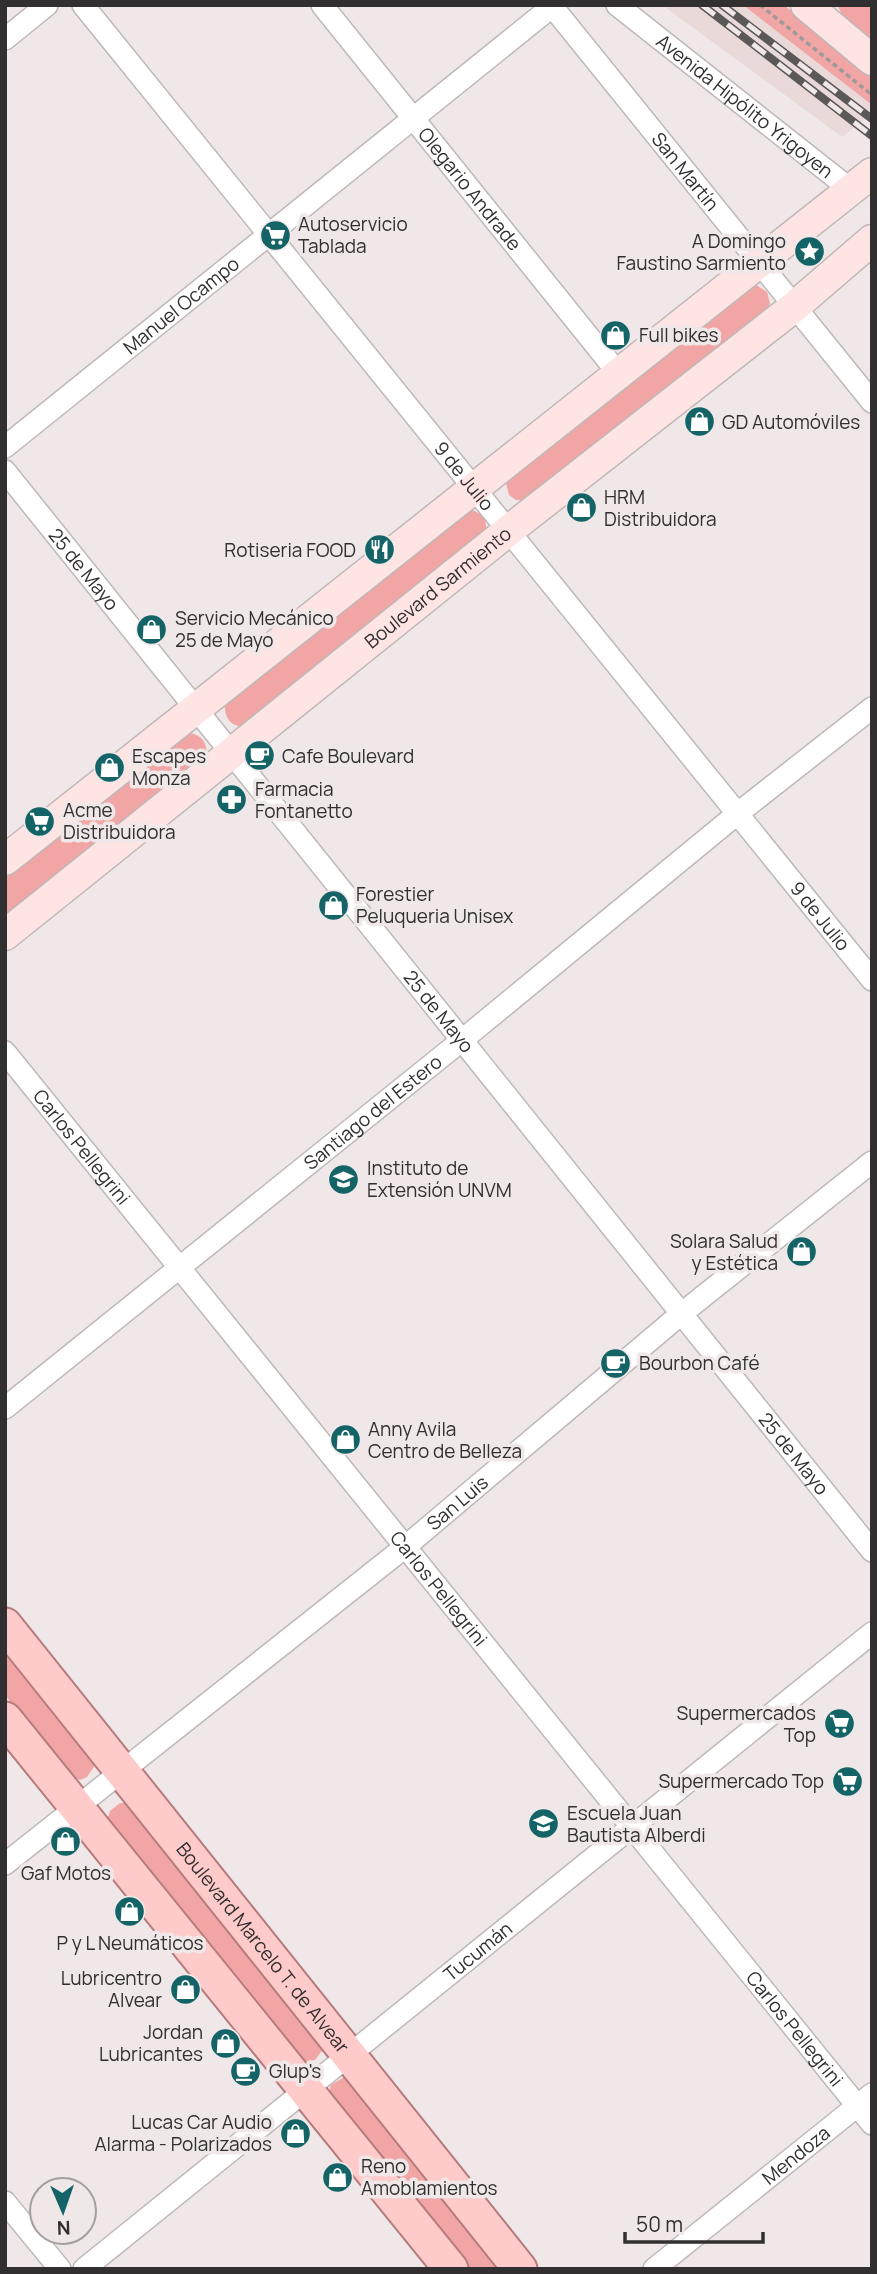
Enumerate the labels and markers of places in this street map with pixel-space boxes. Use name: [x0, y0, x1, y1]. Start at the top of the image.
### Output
place label: Autoservicio Tablada: [298, 211, 408, 259]
supermarket icon: Autoservicio Tablada: [258, 218, 292, 252]
place label: A Domingo Faustino Sarmiento: [616, 228, 786, 276]
place icon: A Domingo Faustino Sarmiento: [792, 235, 826, 269]
shop icon: Full bikes: [599, 318, 633, 352]
place label: Full bikes: [639, 322, 719, 348]
shop icon: GD Automóviles: [682, 405, 716, 439]
place label: GD Automóviles: [722, 409, 860, 435]
place label: HRM Distribuidora: [604, 484, 717, 532]
shop icon: HRM Distribuidora: [564, 491, 598, 525]
restaurant icon: Rotiseria FOOD: [362, 533, 396, 567]
place label: Rotiseria FOOD: [224, 537, 356, 563]
place label: Servicio Mecánico 25 de Mayo: [175, 605, 334, 653]
shop icon: Servicio Mecánico 25 de Mayo: [135, 612, 169, 646]
cafe icon: Cafe Boulevard: [242, 739, 276, 773]
place label: Escapes Monza: [132, 743, 206, 791]
place label: Cafe Boulevard: [282, 743, 414, 769]
shop icon: Escapes Monza: [92, 750, 126, 784]
place label: Farmacia Fontanetto: [255, 776, 353, 824]
pharmacy icon: Farmacia Fontanetto: [215, 783, 249, 817]
place label: Acme Distribuidora: [63, 797, 176, 845]
supermarket icon: Acme Distribuidora: [23, 804, 57, 838]
place label: Forestier Peluqueria Unisex: [356, 881, 513, 929]
shop icon: Forestier Peluqueria Unisex: [316, 888, 350, 922]
place label: Instituto de Extensión UNVM: [367, 1155, 512, 1203]
school or university icon: Instituto de Extensión UNVM: [327, 1162, 361, 1196]
place label: Solara Salud y Estética: [670, 1228, 778, 1276]
shop icon: Solara Salud y Estética: [784, 1235, 818, 1269]
cafe icon: Bourbon Café: [599, 1346, 633, 1380]
place label: Bourbon Café: [639, 1350, 760, 1376]
place label: Anny Avila Centro de Belleza: [368, 1416, 522, 1464]
shop icon: Anny Avila Centro de Belleza: [328, 1423, 362, 1457]
place label: Supermercados Top: [677, 1700, 816, 1748]
supermarket icon: Supermercados Top: [822, 1707, 856, 1741]
supermarket icon: Supermercado Top: [830, 1764, 864, 1798]
place label: Supermercado Top: [658, 1768, 824, 1794]
place label: Escuela Juan Bautista Alberdi: [567, 1800, 706, 1848]
school or university icon: Escuela Juan Bautista Alberdi: [527, 1807, 561, 1841]
shop icon: Gaf Motos: [49, 1825, 83, 1859]
place label: Gaf Motos: [21, 1860, 111, 1886]
shop icon: P y L Neumáticos: [113, 1895, 147, 1929]
place label: P y L Neumáticos: [56, 1930, 204, 1956]
place label: Lubricentro Alvear: [61, 1965, 162, 2013]
shop icon: Lubricentro Alvear: [168, 1972, 202, 2006]
place label: Jordan Lubricantes: [99, 2019, 203, 2067]
shop icon: Jordan Lubricantes: [209, 2026, 243, 2060]
cafe icon: Glup's: [229, 2054, 263, 2088]
place label: Glup's: [269, 2058, 321, 2084]
place label: Lucas Car Audio Alarma - Polarizados: [95, 2109, 272, 2157]
shop icon: Lucas Car Audio Alarma - Polarizados: [278, 2116, 312, 2150]
place label: Reno Amoblamientos: [361, 2153, 498, 2201]
shop icon: Reno Amoblamientos: [321, 2160, 355, 2194]

